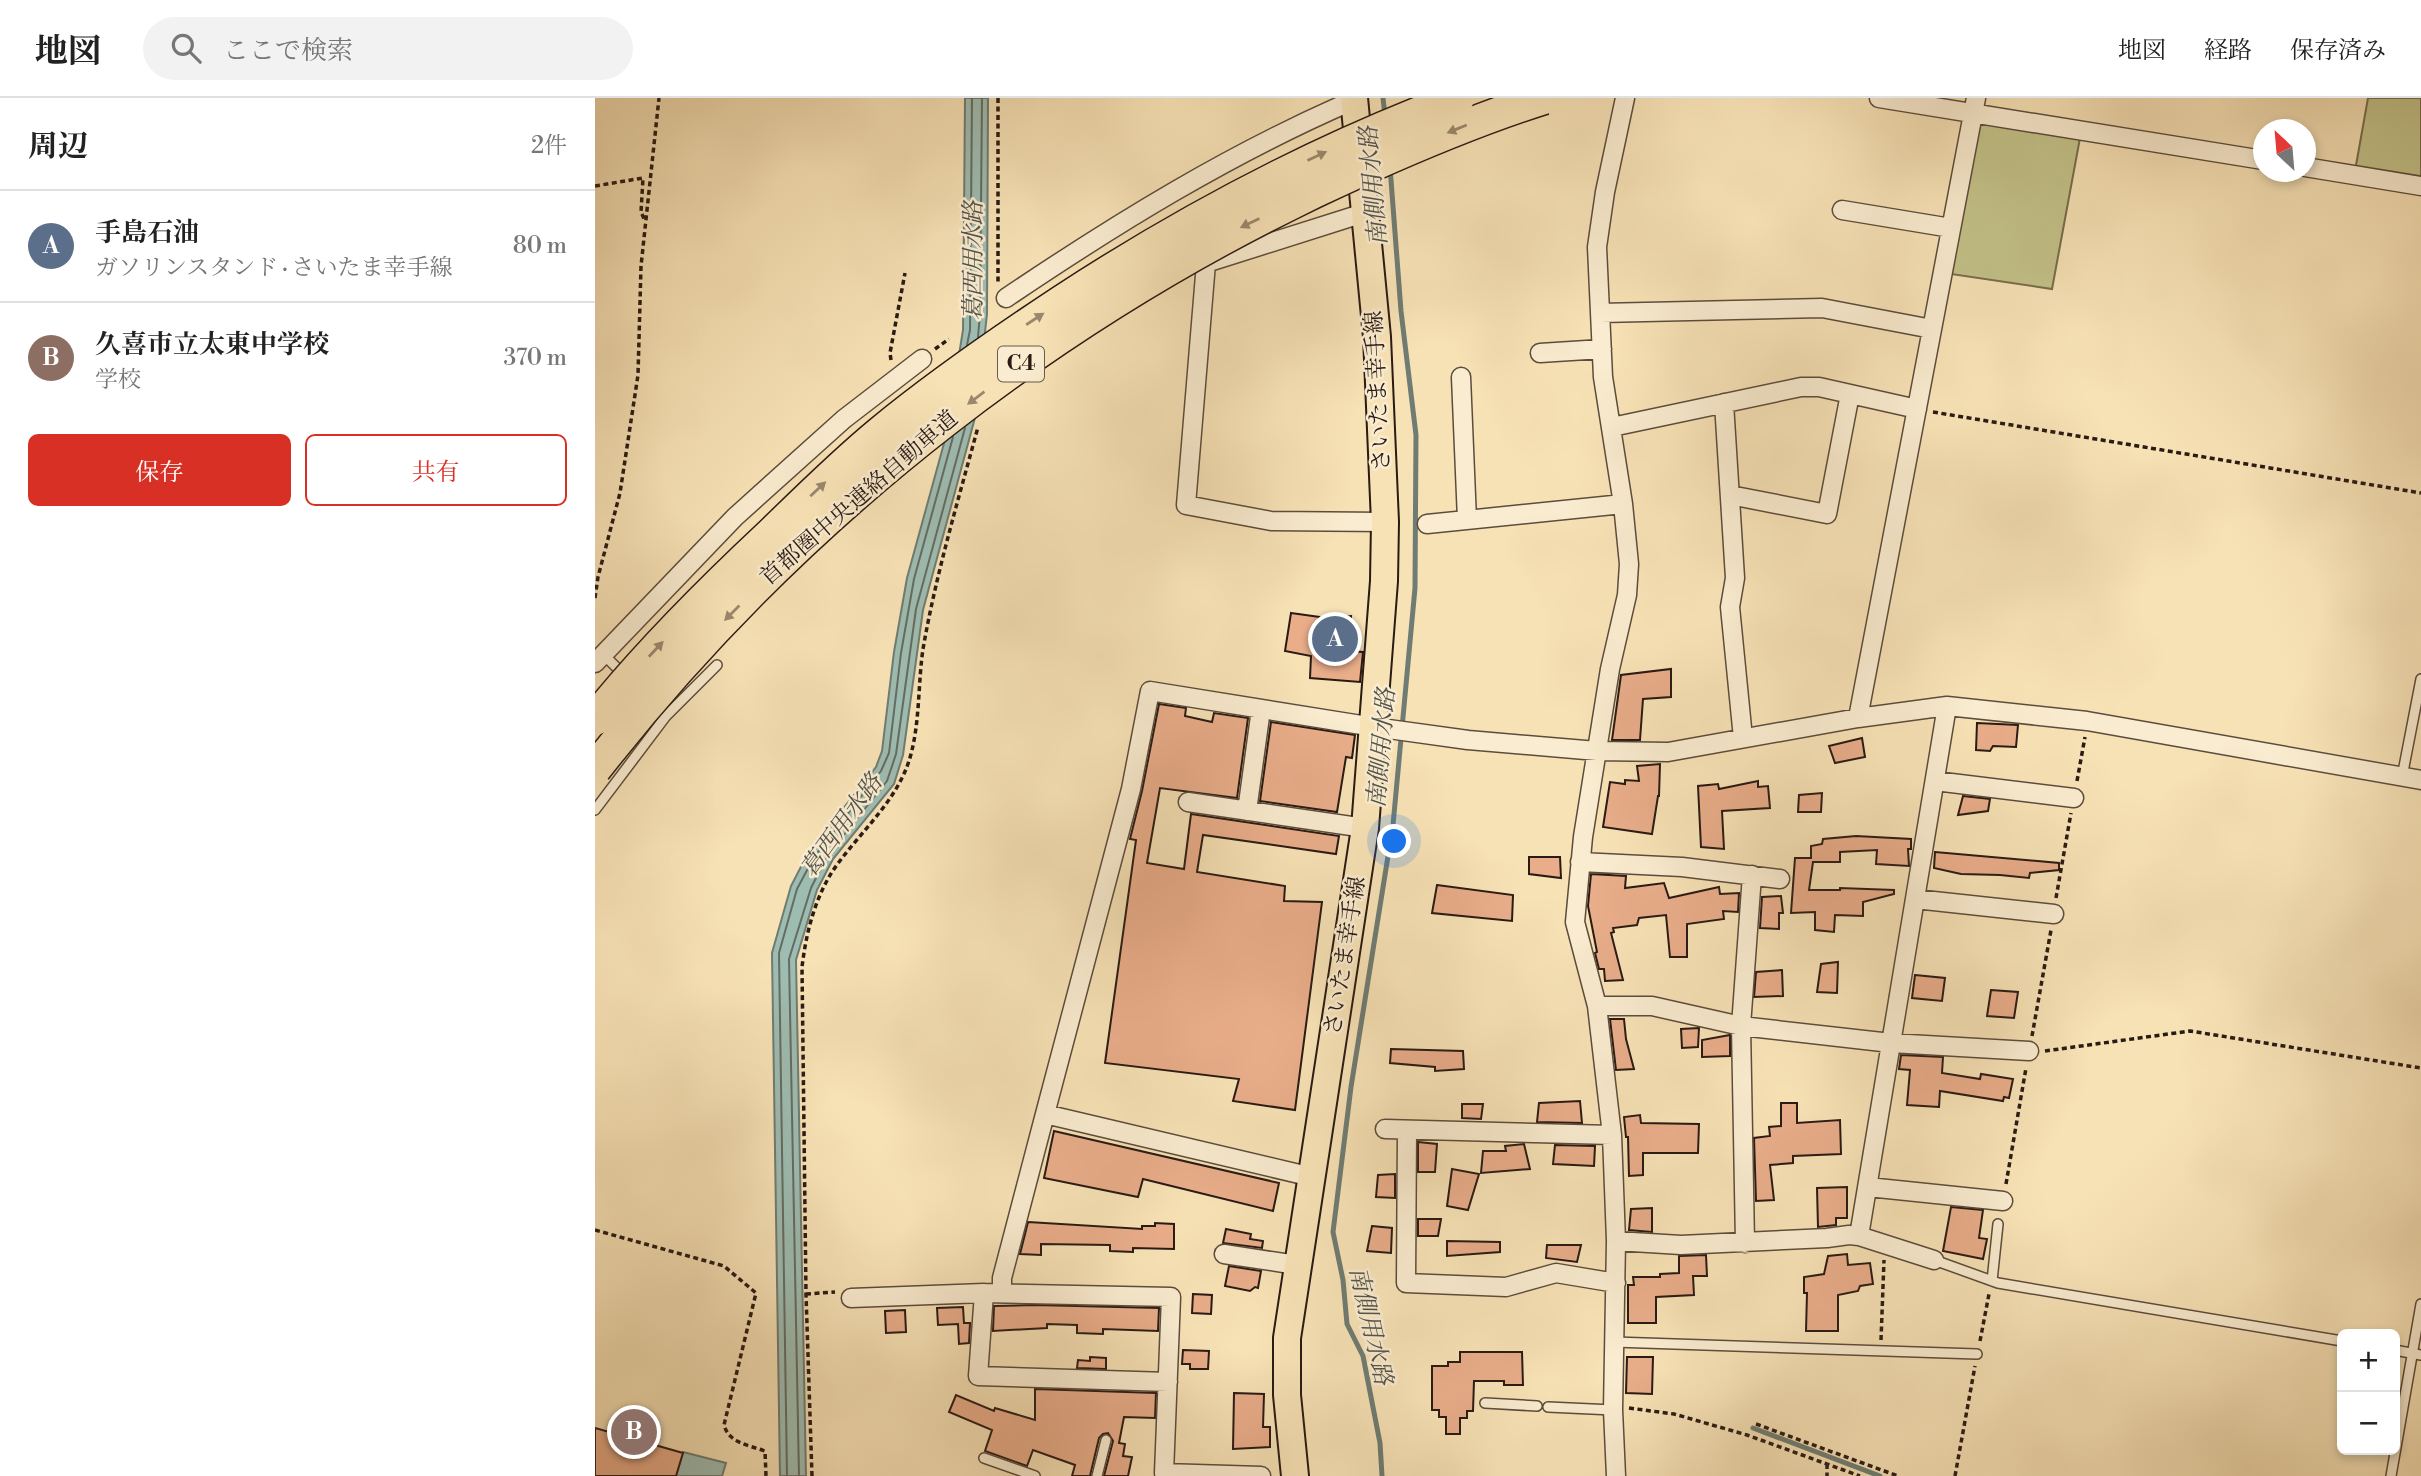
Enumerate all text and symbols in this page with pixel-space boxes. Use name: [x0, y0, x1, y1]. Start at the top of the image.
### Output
search box: [143, 17, 633, 80]
icon: search: [167, 29, 205, 67]
text: 地図: [35, 32, 101, 73]
text: ここで検索: [223, 35, 353, 67]
text: 地図: [2118, 36, 2166, 66]
text: 経路: [2204, 36, 2252, 66]
text: 保存済み: [2290, 36, 2386, 66]
north arrow: [2253, 119, 2316, 182]
water label: 南側用水路: [1354, 123, 1394, 247]
one-way arrow: [1446, 123, 1467, 134]
text: 周辺: [28, 128, 88, 166]
text: 2件: [531, 132, 567, 160]
one-way arrow: [1307, 150, 1327, 162]
water label: 葛西用水路: [959, 199, 989, 321]
text: 手島石油: [95, 217, 199, 249]
one-way arrow: [1240, 218, 1260, 229]
text: A: [43, 232, 59, 260]
text: 80 m: [513, 232, 567, 260]
text: ガソリンスタンド · さいたま幸手線: [95, 254, 453, 282]
street label: さいたま幸手線: [1360, 310, 1396, 472]
one-way arrow: [1026, 313, 1045, 326]
text: 久喜市立太東中学校: [95, 329, 329, 361]
text: B: [42, 344, 60, 372]
text: 370 m: [504, 344, 567, 372]
road number: C4: [998, 346, 1044, 382]
text: 学校: [95, 366, 141, 394]
one-way arrow: [967, 390, 985, 405]
street label: 首都圏中央連絡自動車道: [754, 404, 964, 592]
button: 保存: [28, 434, 291, 506]
button: 共有: [305, 434, 567, 506]
one-way arrow: [809, 481, 827, 497]
one-way arrow: [723, 604, 740, 621]
pin: A: [1312, 613, 1358, 665]
one-way arrow: [647, 641, 663, 658]
water label: 南側用水路: [1362, 685, 1402, 809]
water label: 葛西用水路: [795, 767, 891, 883]
your location: [1377, 824, 1411, 858]
street label: さいたま幸手線: [1319, 874, 1371, 1038]
water label: 南側用水路: [1342, 1264, 1399, 1390]
map controls: [2337, 1329, 2400, 1455]
button: +: [2337, 1329, 2400, 1392]
button: −: [2337, 1392, 2400, 1455]
pin: B: [611, 1406, 657, 1458]

